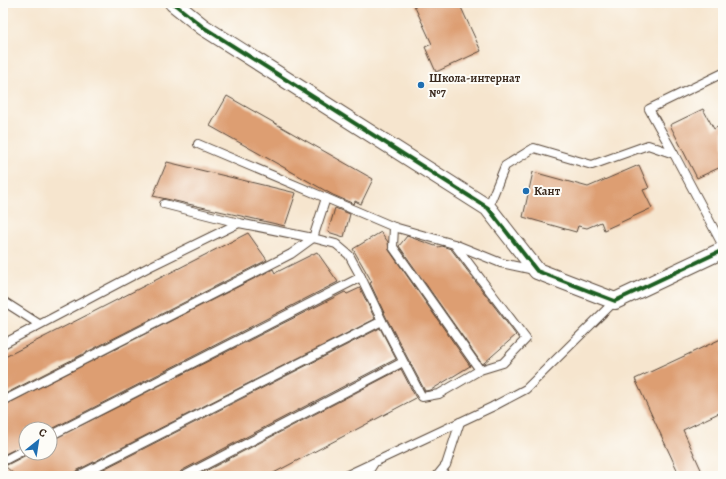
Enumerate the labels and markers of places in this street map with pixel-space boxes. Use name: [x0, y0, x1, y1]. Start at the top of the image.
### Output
place label: Школа-интернат №7: [429, 70, 521, 100]
marker: Школа-интернат №7: [416, 80, 426, 90]
place label: Кант: [534, 183, 561, 199]
marker: Кант: [521, 186, 531, 196]

